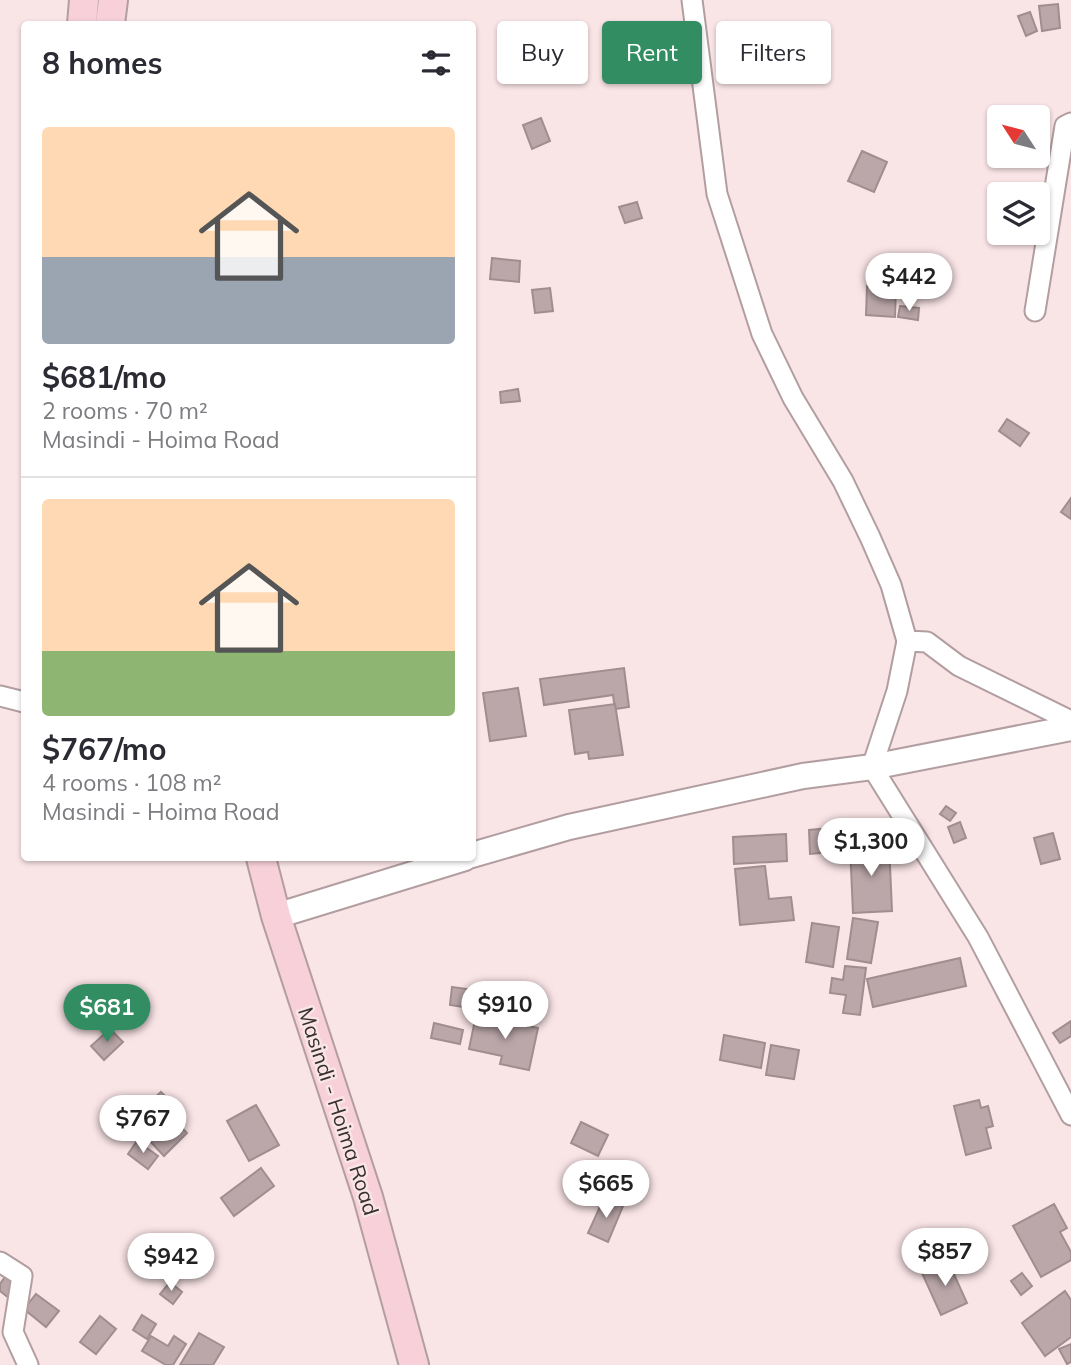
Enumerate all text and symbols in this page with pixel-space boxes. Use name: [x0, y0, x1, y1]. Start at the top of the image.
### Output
chip: Buy: [497, 21, 588, 84]
chip: Rent: [602, 21, 702, 84]
chip: Filters: [716, 21, 831, 84]
text: 8 homes: [42, 44, 163, 82]
icon: filters: [417, 44, 455, 82]
north arrow: [987, 105, 1050, 168]
map controls: [987, 105, 1050, 245]
icon: home: [186, 173, 312, 299]
button: layers: [987, 182, 1050, 245]
pin: $442: [868, 254, 950, 313]
text: $442: [881, 261, 937, 290]
text: $681/mo: [42, 358, 166, 396]
text: 2 rooms · 70 m²: [42, 396, 208, 425]
text: Masindi - Hoima Road: [42, 425, 280, 454]
icon: home: [186, 545, 312, 671]
text: $767/mo: [42, 730, 166, 768]
text: 4 rooms · 108 m²: [42, 768, 222, 797]
text: Masindi - Hoima Road: [42, 797, 280, 826]
pin: $1,300: [814, 818, 928, 878]
text: $1,300: [834, 826, 908, 855]
pin: $910: [464, 982, 546, 1041]
pin: $681: [66, 984, 148, 1044]
text: $910: [477, 989, 533, 1018]
text: $681: [79, 992, 135, 1021]
street label: Masindi - Hoima Road: [293, 1004, 385, 1218]
pin: $767: [102, 1096, 184, 1155]
text: $767: [115, 1103, 171, 1132]
pin: $665: [565, 1160, 647, 1220]
text: $665: [578, 1168, 634, 1197]
pin: $857: [904, 1228, 986, 1288]
pin: $942: [130, 1234, 212, 1293]
text: $857: [917, 1236, 973, 1265]
text: $942: [143, 1241, 199, 1270]

